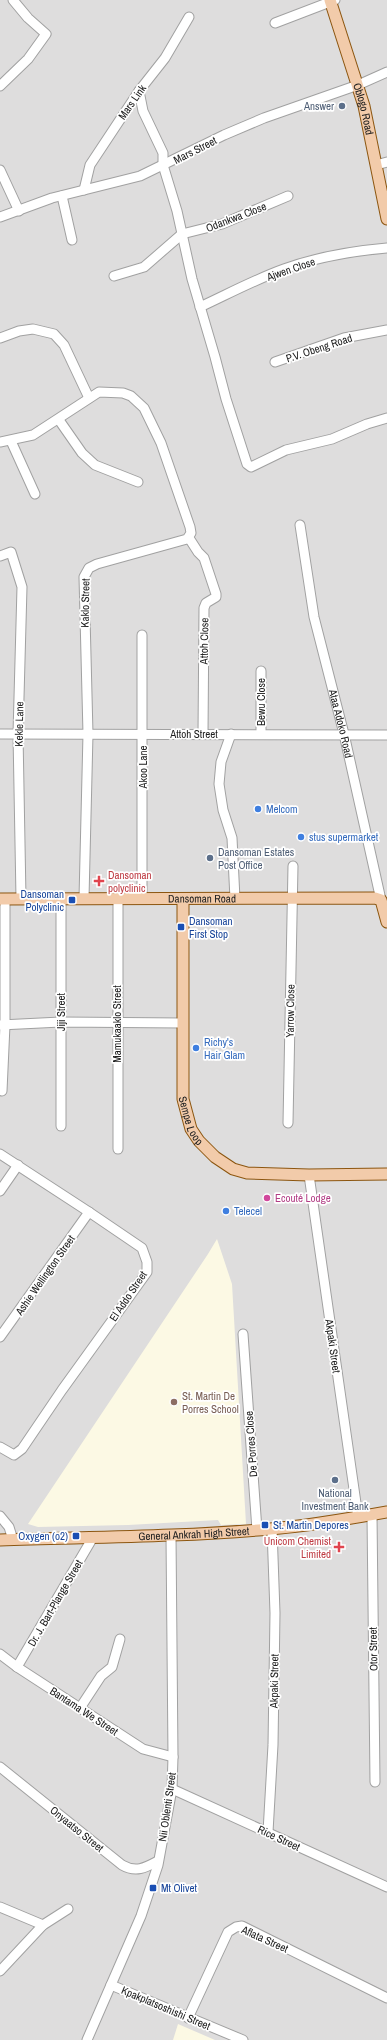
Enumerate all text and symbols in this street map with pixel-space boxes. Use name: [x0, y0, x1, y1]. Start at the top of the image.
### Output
street label: Mars Link: [115, 81, 149, 122]
street label: Oblogo Road: [350, 81, 377, 136]
place label: Answer: [303, 99, 334, 113]
marker: Answer: [337, 101, 347, 111]
street label: Mars Street: [171, 133, 219, 167]
street label: Odankwa Close: [204, 199, 268, 235]
street label: Ajwen Close: [264, 254, 317, 284]
street label: P.V. Obeng Road: [284, 331, 354, 365]
street label: Kaklo Street: [78, 578, 92, 628]
street label: Attoh Close: [197, 618, 211, 665]
street label: Bewu Close: [254, 678, 268, 726]
street label: Ataa Adoko Road: [326, 687, 356, 759]
street label: Kekle Lane: [12, 701, 26, 747]
street label: Attoh Street: [169, 727, 218, 741]
street label: Akoo Lane: [136, 745, 150, 790]
place label: Melcom: [266, 802, 298, 816]
marker: Melcom: [253, 804, 263, 814]
place label: stus supermarket: [309, 830, 379, 844]
marker: stus supermarket: [296, 832, 306, 842]
place label: Dansoman Estates Post Office: [218, 845, 295, 872]
marker: Dansoman Estates Post Office: [205, 853, 215, 863]
place label: Dansoman polyclinic: [108, 868, 152, 895]
marker: Dansoman polyclinic: [93, 875, 105, 887]
place label: Dansoman Polyclinic: [20, 887, 64, 914]
street label: Dansoman Road: [168, 891, 236, 906]
marker: Dansoman Polyclinic: [67, 895, 77, 905]
place label: Dansoman First Stop: [189, 914, 233, 941]
marker: Dansoman First Stop: [176, 922, 186, 932]
street label: Yarrow Close: [283, 984, 297, 1038]
street label: Mamukaaklo Street: [110, 985, 124, 1063]
street label: Jiji Street: [54, 992, 68, 1031]
place label: Richy's Hair Glam: [204, 1035, 245, 1062]
marker: Richy's Hair Glam: [191, 1043, 201, 1053]
street label: Sempe Loop: [176, 1095, 206, 1148]
place label: Ecouté Lodge: [275, 1191, 331, 1205]
marker: Ecouté Lodge: [262, 1193, 272, 1203]
place label: Telecel: [234, 1204, 262, 1218]
marker: Telecel: [221, 1206, 231, 1216]
street label: Ashie Wellington Street: [12, 1232, 78, 1319]
street label: El Addo Street: [106, 1268, 150, 1324]
street label: Akpaki Street: [322, 1317, 344, 1374]
place label: St. Martin De Porres School: [182, 1389, 239, 1416]
marker: St. Martin De Porres School: [169, 1397, 179, 1407]
street label: De Porres Close: [242, 1411, 260, 1477]
marker: National Investment Bank: [330, 1475, 340, 1485]
place label: National Investment Bank: [301, 1486, 369, 1513]
place label: St. Martin Depores: [273, 1518, 349, 1532]
marker: St. Martin Depores: [260, 1520, 270, 1530]
street label: General Ankrah High Street: [138, 1524, 250, 1543]
place label: Oxygen (o2): [18, 1529, 68, 1543]
marker: Oxygen (o2): [71, 1531, 81, 1541]
place label: Unicom Chemist Limited: [264, 1534, 331, 1561]
marker: Unicom Chemist Limited: [334, 1542, 344, 1552]
street label: Dr. J. Bart-Plange Street: [24, 1557, 86, 1649]
street label: Otor Street: [366, 1626, 380, 1671]
street label: Akpaki Street: [267, 1653, 281, 1709]
street label: Bantama We Street: [47, 1684, 121, 1739]
street label: Nii Oblenti Street: [155, 1771, 179, 1842]
street label: Onyaatso Street: [47, 1803, 107, 1855]
street label: Rice Street: [256, 1822, 303, 1854]
place label: Mt Olivet: [161, 1881, 198, 1895]
marker: Mt Olivet: [148, 1883, 158, 1893]
street label: Aflata Street: [239, 1922, 291, 1956]
street label: Kpakplatsoshishi Street: [119, 1983, 213, 2033]

